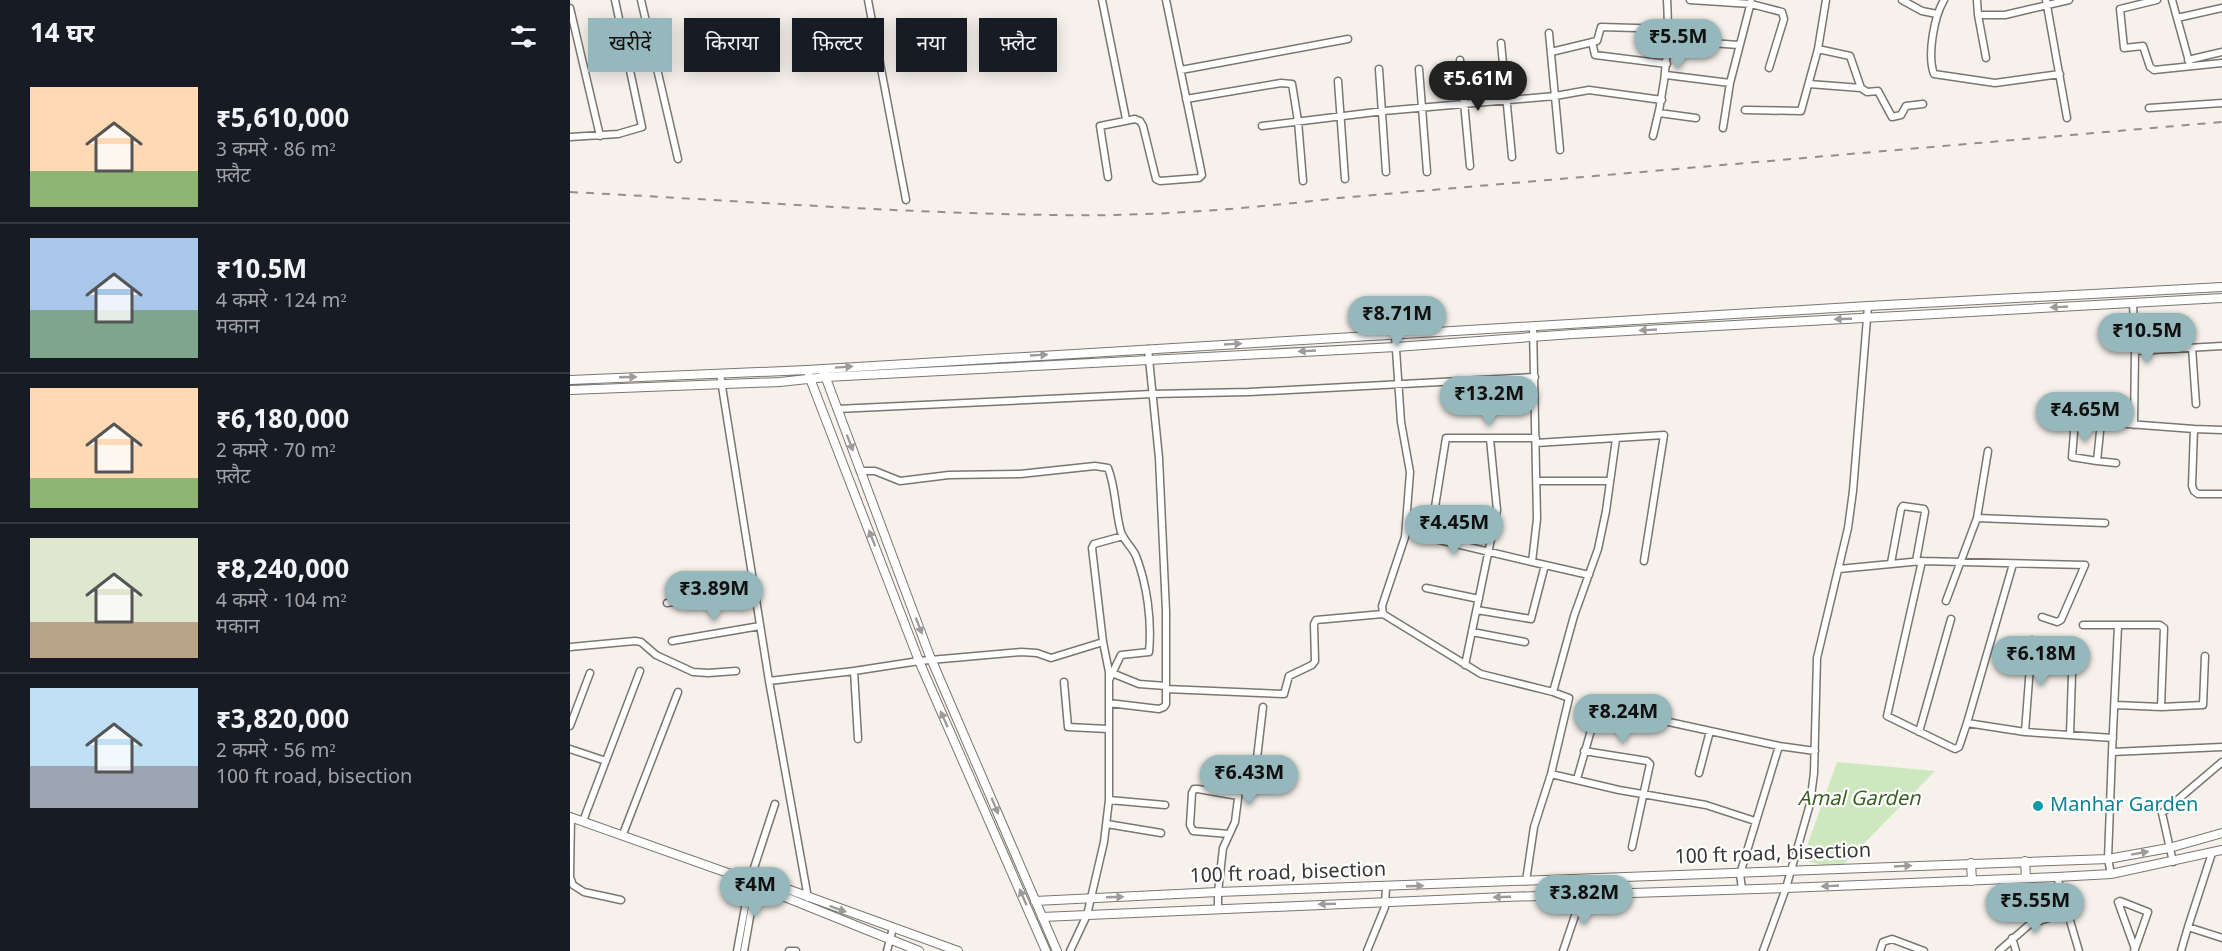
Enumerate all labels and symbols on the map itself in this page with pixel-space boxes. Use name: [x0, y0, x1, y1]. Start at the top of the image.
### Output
pin: ₹5.5M: [1636, 19, 1720, 70]
pin: ₹5.61M: [1429, 61, 1527, 112]
pin: ₹8.71M: [1348, 296, 1446, 347]
one-way arrow: [2049, 303, 2068, 312]
pin: ₹10.5M: [2098, 313, 2196, 364]
one-way arrow: [1834, 315, 1853, 324]
one-way arrow: [1639, 325, 1658, 334]
one-way arrow: [1224, 339, 1243, 348]
one-way arrow: [1298, 347, 1317, 356]
one-way arrow: [1029, 350, 1048, 359]
one-way arrow: [835, 363, 854, 372]
one-way arrow: [619, 373, 638, 382]
pin: ₹13.2M: [1440, 376, 1538, 427]
pin: ₹4.65M: [2036, 392, 2134, 443]
one-way arrow: [845, 435, 855, 453]
pin: ₹4.45M: [1405, 505, 1503, 556]
one-way arrow: [866, 529, 876, 547]
pin: ₹3.89M: [665, 571, 763, 622]
one-way arrow: [914, 617, 924, 635]
pin: ₹6.18M: [1992, 636, 2090, 687]
pin: ₹8.24M: [1574, 694, 1672, 745]
one-way arrow: [939, 710, 948, 728]
pin: ₹6.43M: [1200, 755, 1298, 806]
park label: Amal Garden: [1798, 787, 1921, 813]
place label: Manhar Garden: [2050, 793, 2198, 819]
one-way arrow: [990, 797, 999, 814]
marker: Manhar Garden: [2031, 799, 2045, 813]
street label: 100 ft road, bisection: [1674, 839, 1872, 871]
one-way arrow: [2130, 848, 2149, 857]
street label: 100 ft road, bisection: [1189, 858, 1387, 890]
one-way arrow: [1894, 861, 1913, 870]
pin: ₹4M: [726, 867, 784, 918]
pin: ₹3.82M: [1535, 875, 1633, 926]
one-way arrow: [1405, 881, 1424, 890]
one-way arrow: [1821, 882, 1840, 891]
pin: ₹5.55M: [1986, 883, 2084, 934]
one-way arrow: [1018, 889, 1027, 906]
one-way arrow: [1105, 892, 1124, 901]
one-way arrow: [1493, 892, 1512, 902]
one-way arrow: [1318, 900, 1337, 909]
one-way arrow: [829, 904, 847, 914]

